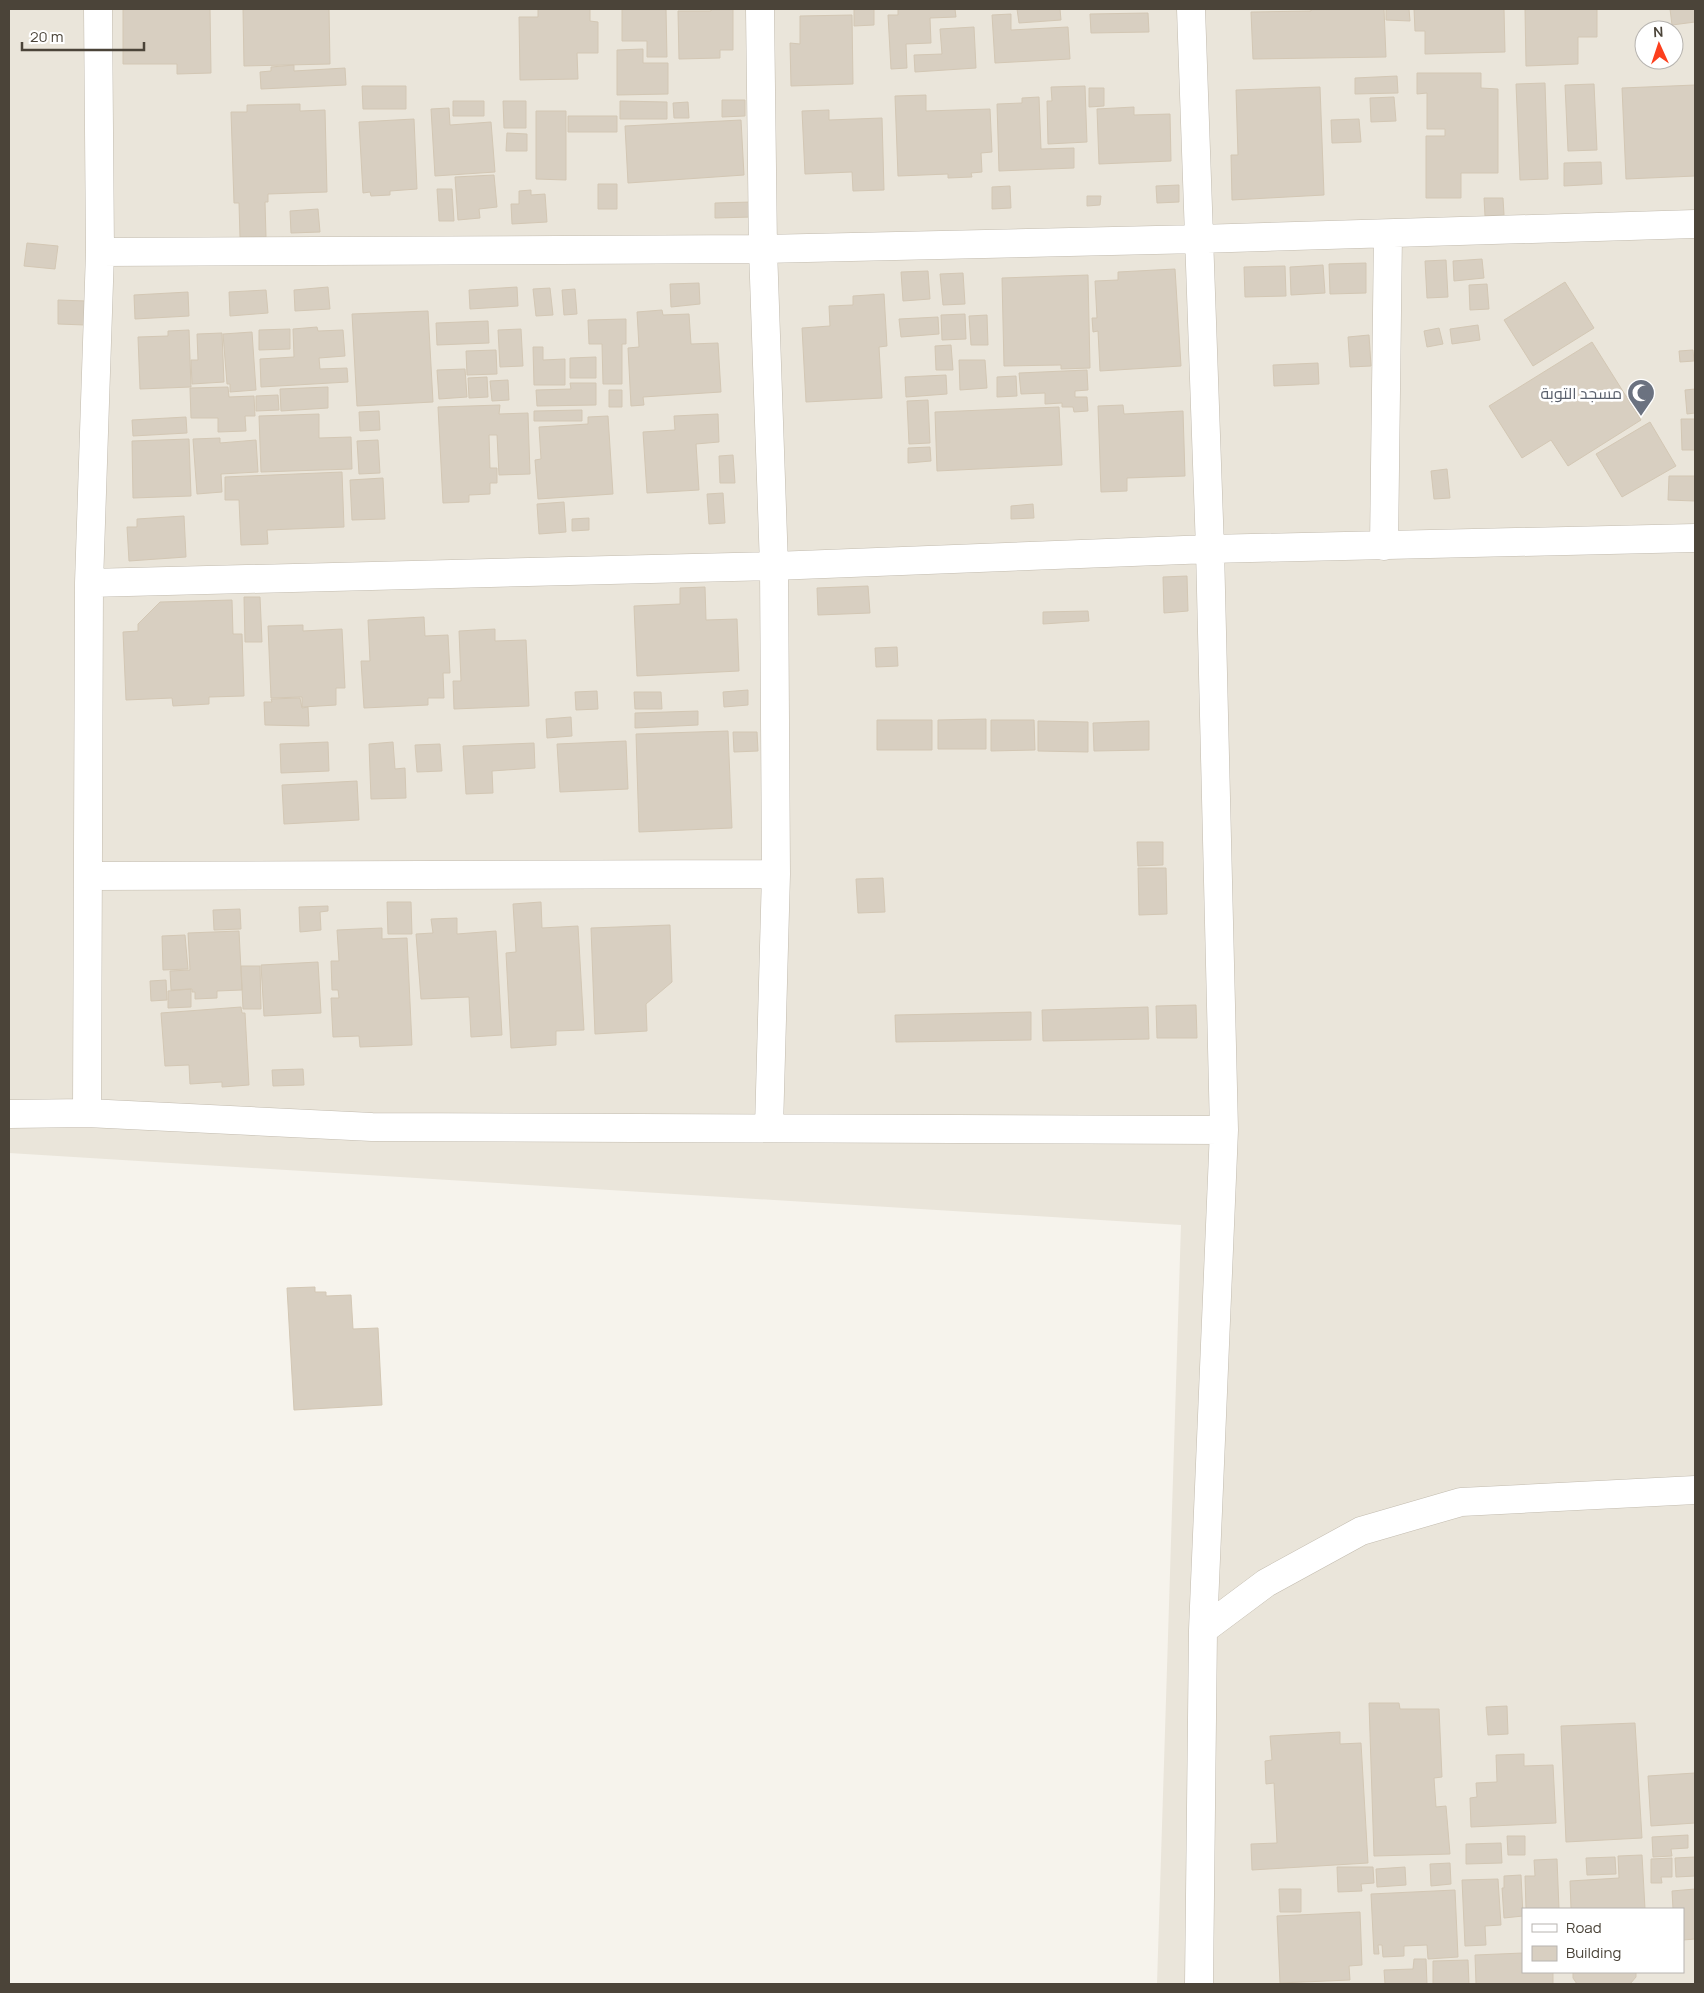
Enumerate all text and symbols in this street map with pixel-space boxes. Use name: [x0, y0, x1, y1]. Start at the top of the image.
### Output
scale bar: [22, 20, 145, 52]
north arrow: [1634, 20, 1684, 70]
text: N: [1653, 22, 1664, 41]
text: 20 m: [30, 26, 63, 47]
mosque icon: مسجد التوبة: [1626, 378, 1656, 417]
place label: مسجد التوبة: [1540, 382, 1622, 404]
legend: [1522, 1908, 1684, 1973]
text: Road: [1566, 1917, 1602, 1938]
text: Building: [1566, 1942, 1621, 1963]

